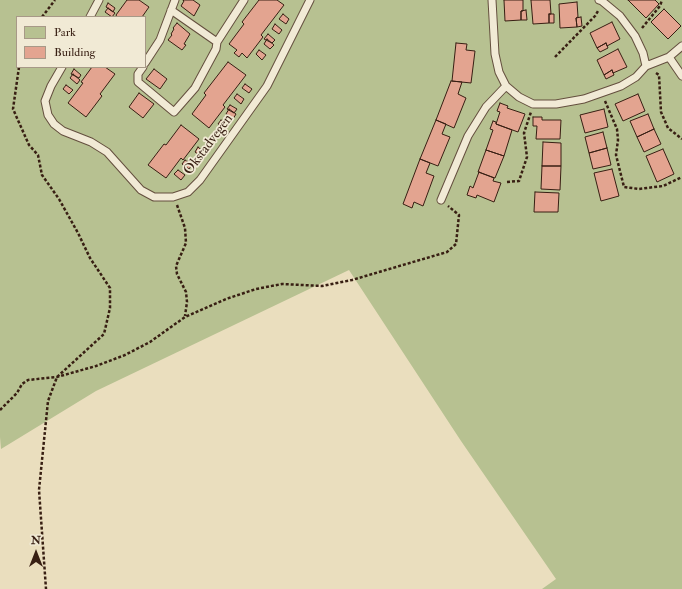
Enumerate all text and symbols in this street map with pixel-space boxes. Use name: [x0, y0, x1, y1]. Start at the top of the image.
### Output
legend: [16, 16, 146, 68]
text: Park: [54, 25, 76, 40]
text: Building: [54, 45, 95, 60]
street label: Okstadvegen: [181, 111, 237, 179]
north arrow: [16, 533, 56, 573]
text: N: [31, 534, 41, 547]

